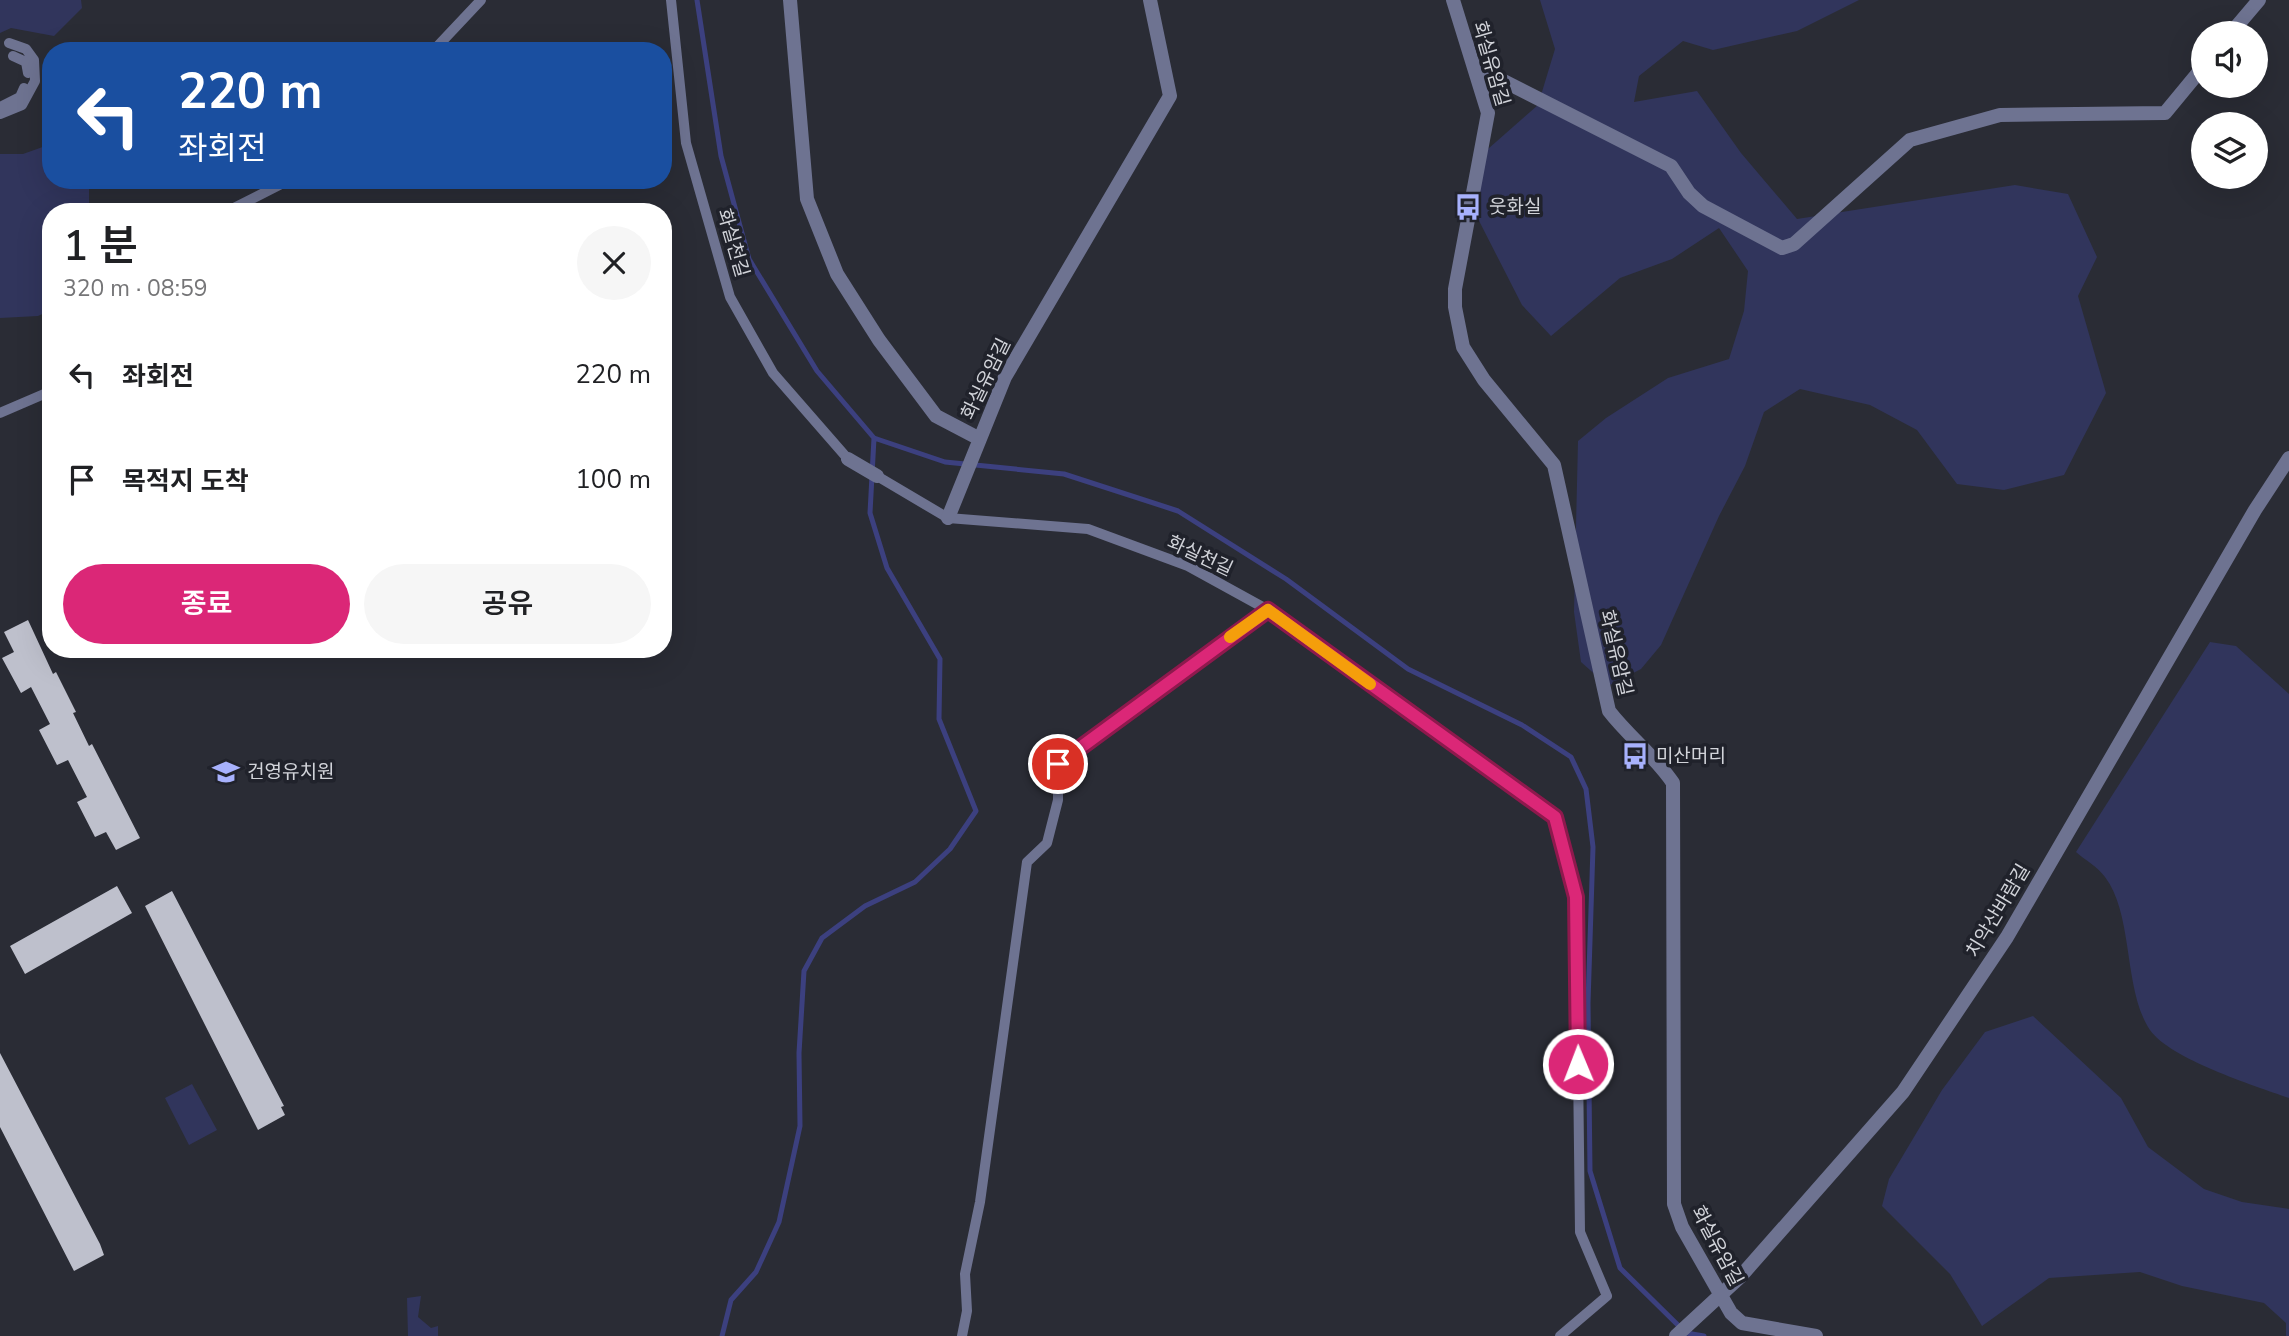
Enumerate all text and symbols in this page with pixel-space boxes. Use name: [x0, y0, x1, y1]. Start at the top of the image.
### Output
street label: 화실유암길: [1466, 18, 1516, 110]
map controls: [2191, 21, 2268, 189]
button: sound: [2191, 21, 2268, 98]
text: 220 m: [178, 58, 322, 125]
icon: left: [63, 70, 154, 161]
button: layers: [2191, 112, 2268, 189]
text: 좌회전: [178, 127, 266, 170]
bus stop icon: 웃화실: [1453, 192, 1483, 222]
place label: 웃화실: [1489, 194, 1541, 220]
street label: 화실천길: [711, 206, 755, 280]
text: 1 분: [63, 218, 138, 275]
button: close: [577, 226, 651, 300]
text: 320 m · 08:59: [63, 273, 208, 304]
street label: 화실유암길: [955, 334, 1017, 424]
icon: left: [63, 356, 101, 394]
text: 220 m: [575, 357, 651, 392]
text: 좌회전: [122, 359, 194, 394]
icon: arrive: [63, 461, 101, 499]
text: 100 m: [575, 462, 651, 497]
text: 목적지 도착: [122, 464, 249, 499]
street label: 화실천길: [1163, 529, 1237, 583]
button: 종료: [63, 564, 350, 644]
button: 공유: [364, 564, 651, 644]
street label: 화실유암길: [1594, 607, 1638, 699]
pin: [1028, 734, 1088, 794]
bus stop icon: 미산머리: [1620, 741, 1650, 771]
place label: 미산머리: [1656, 743, 1726, 769]
icon: arrive: [1039, 745, 1077, 783]
school or university icon: 건영유치원: [211, 757, 241, 787]
place label: 건영유치원: [247, 759, 334, 785]
street label: 치악산바람길: [1960, 859, 2036, 963]
position arrow: [1541, 1027, 1615, 1101]
street label: 화실유암길: [1685, 1201, 1749, 1291]

